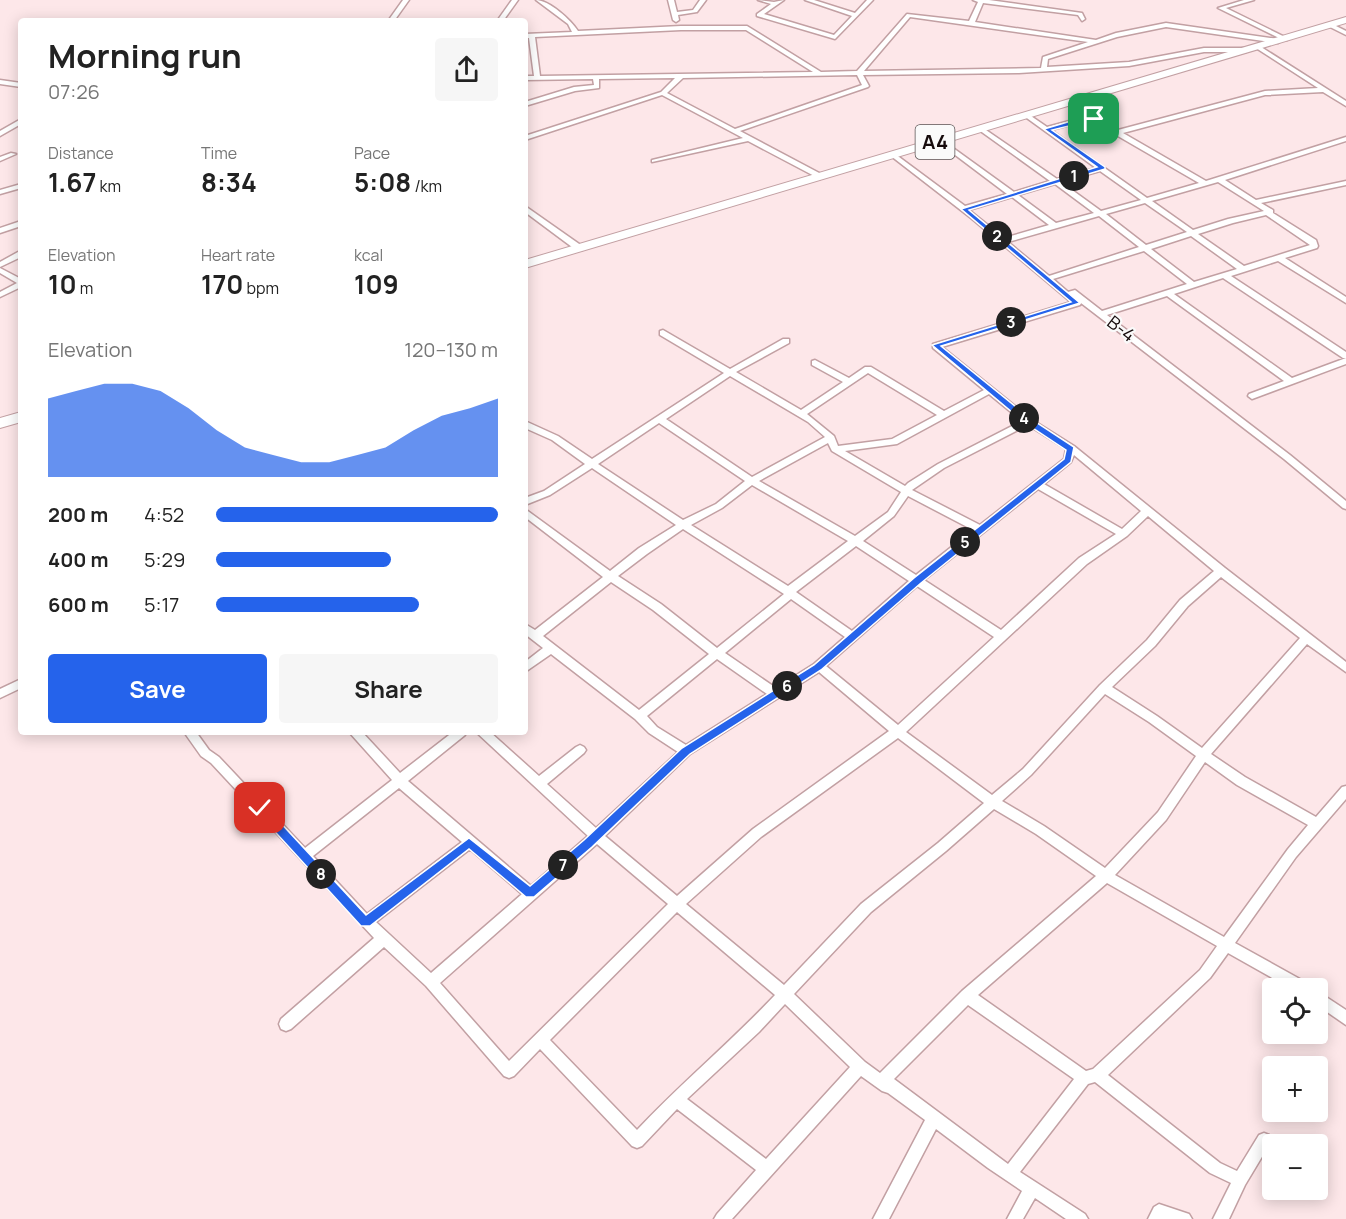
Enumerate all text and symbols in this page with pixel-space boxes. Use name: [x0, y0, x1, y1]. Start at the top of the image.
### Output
text: Morning run: [48, 33, 242, 78]
button: share: [435, 38, 498, 101]
text: 07:26: [48, 78, 100, 105]
pin: [1068, 93, 1119, 144]
icon: arrive: [1077, 102, 1110, 135]
road number: A4: [916, 125, 954, 159]
text: Distance: [48, 142, 114, 164]
text: Time: [201, 142, 237, 164]
text: Pace: [354, 142, 390, 164]
pin: 1: [1059, 161, 1089, 191]
text: 1.67: [48, 164, 96, 200]
text: 8:34: [201, 164, 257, 200]
text: 5:08: [354, 164, 411, 200]
text: 1: [1070, 165, 1078, 187]
text: km: [96, 175, 121, 197]
text: /km: [411, 175, 442, 197]
pin: 2: [982, 221, 1012, 251]
text: 2: [992, 225, 1002, 247]
text: Elevation: [48, 244, 116, 266]
text: Heart rate: [201, 244, 275, 266]
text: kcal: [354, 244, 383, 266]
text: 10: [48, 266, 77, 302]
text: 170: [201, 266, 243, 302]
text: 109: [354, 266, 399, 302]
text: m: [77, 277, 93, 299]
text: bpm: [243, 277, 279, 299]
pin: 3: [996, 307, 1026, 337]
street label: B-4: [1103, 310, 1141, 347]
text: 3: [1006, 311, 1016, 333]
text: Elevation: [48, 336, 132, 363]
text: 120–130 m: [404, 336, 498, 363]
pin: 4: [1009, 403, 1039, 433]
text: 4: [1019, 407, 1029, 429]
text: 200 m: [48, 501, 108, 528]
text: 4:52: [144, 501, 184, 528]
pin: 5: [950, 527, 980, 557]
text: 5: [960, 531, 970, 553]
text: 400 m: [48, 546, 108, 573]
text: 5:29: [144, 546, 185, 573]
text: 600 m: [48, 591, 109, 618]
text: 5:17: [144, 591, 179, 618]
button: Save: [48, 654, 267, 723]
button: Share: [279, 654, 498, 723]
pin: 6: [772, 671, 802, 701]
text: 6: [782, 675, 792, 697]
pin: [234, 782, 285, 833]
icon: check: [243, 791, 276, 824]
pin: 7: [548, 850, 578, 880]
text: 7: [559, 854, 567, 876]
pin: 8: [306, 859, 336, 889]
text: 8: [316, 863, 326, 885]
map controls: [1262, 978, 1328, 1200]
button: locate: [1262, 978, 1328, 1044]
button: +: [1262, 1056, 1328, 1122]
button: −: [1262, 1134, 1328, 1200]

